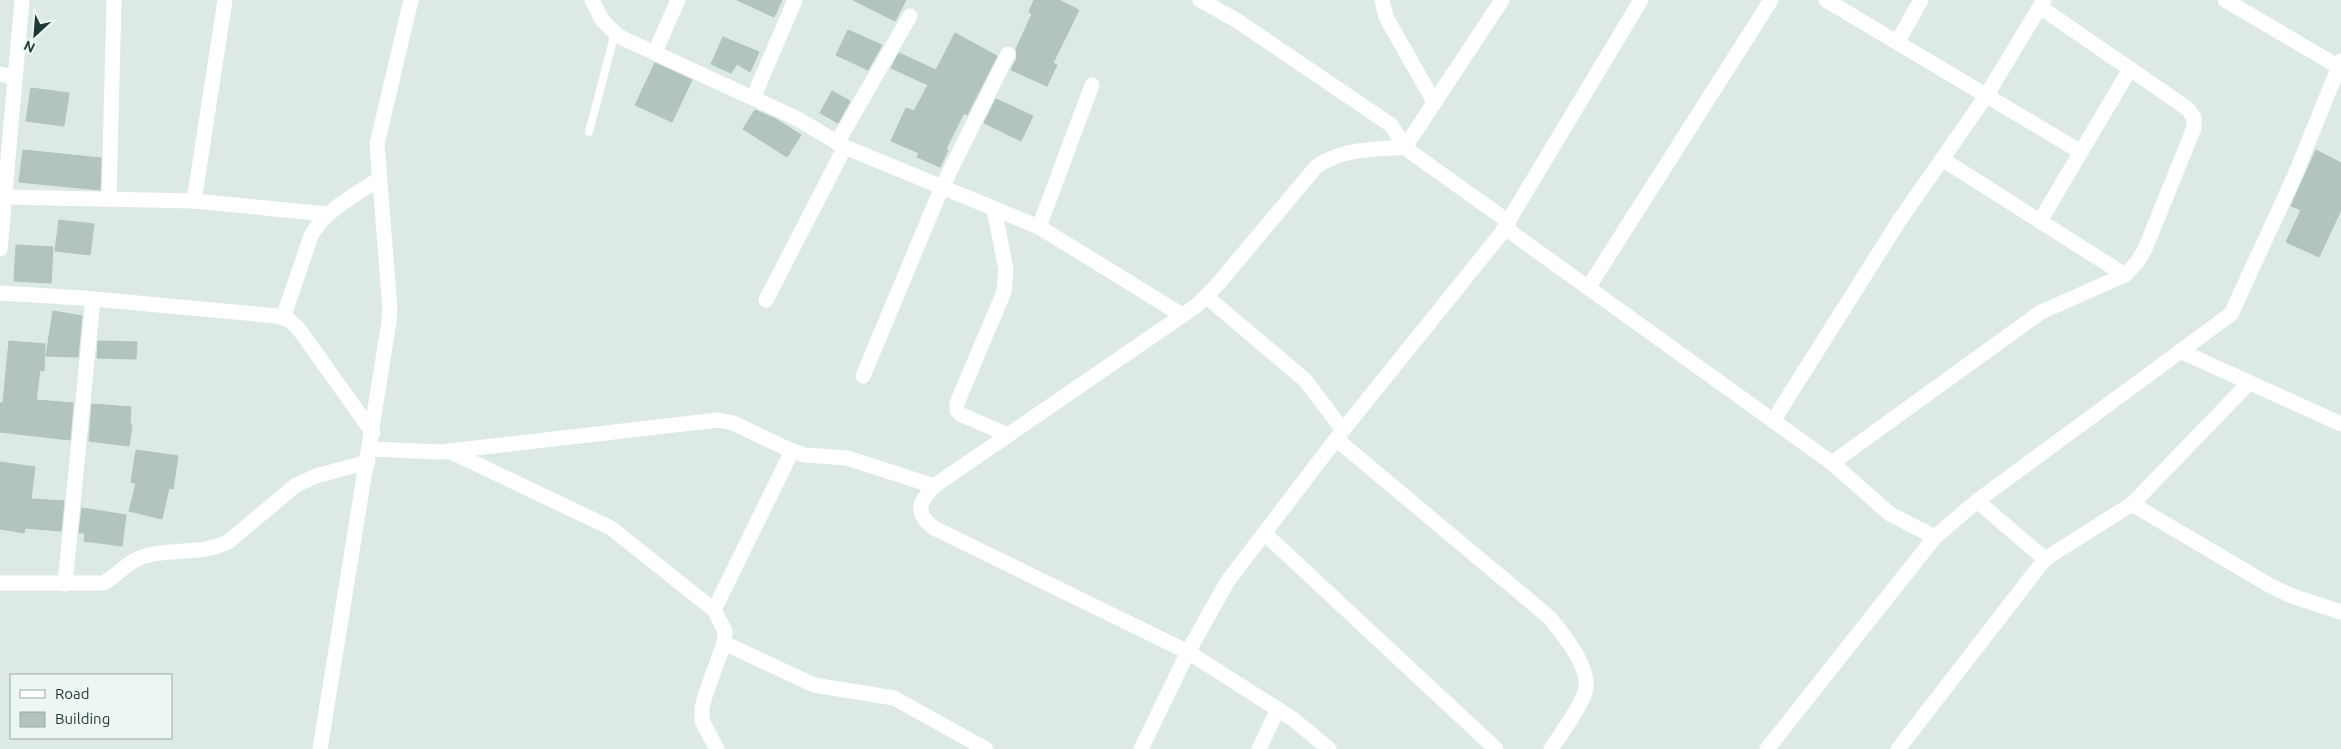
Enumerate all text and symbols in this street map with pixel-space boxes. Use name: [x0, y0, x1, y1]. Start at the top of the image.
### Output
north arrow: [10, 10, 60, 60]
text: N: [21, 37, 38, 56]
legend: [10, 674, 172, 739]
text: Road: [55, 685, 90, 702]
text: Building: [55, 710, 110, 727]

